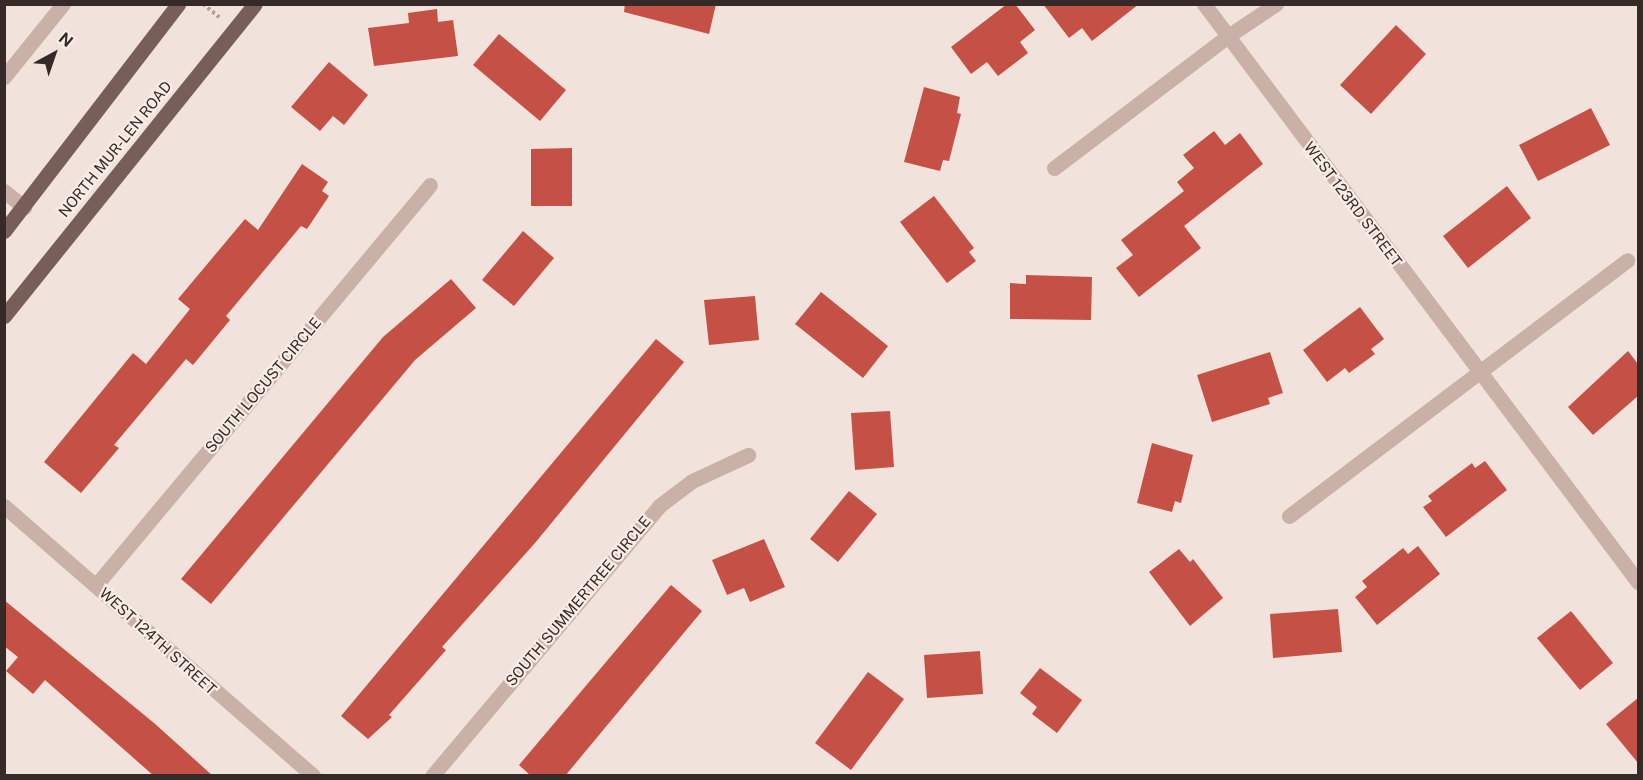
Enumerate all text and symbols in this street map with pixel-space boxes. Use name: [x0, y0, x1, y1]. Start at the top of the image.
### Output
north arrow: [24, 24, 84, 84]
text: N: [55, 29, 77, 51]
street label: NORTH MUR-LEN ROAD: [55, 77, 175, 221]
street label: WEST 123RD STREET: [1300, 138, 1406, 270]
street label: SOUTH LOCUST CIRCLE: [201, 314, 325, 456]
street label: SOUTH SUMMERTREE CIRCLE: [502, 512, 654, 690]
street label: WEST 124TH STREET: [96, 584, 220, 698]

